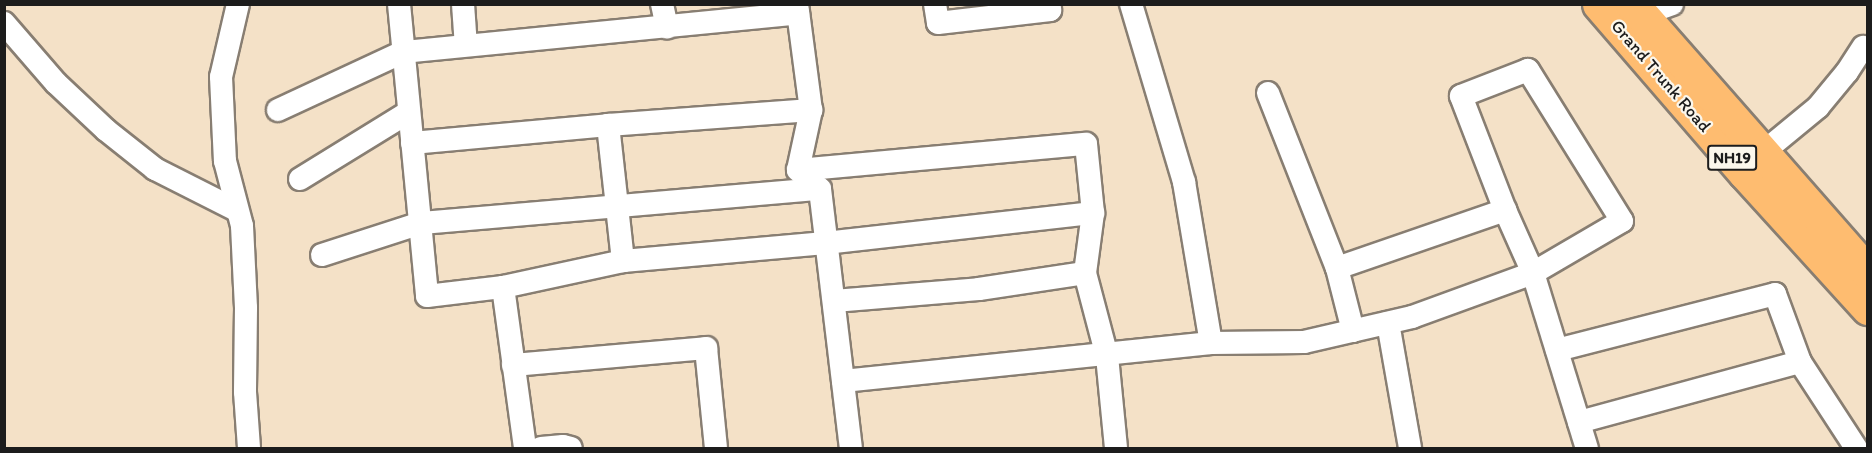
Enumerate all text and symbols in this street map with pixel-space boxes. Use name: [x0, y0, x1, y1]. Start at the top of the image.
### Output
street label: Grand Trunk Road: [1607, 16, 1715, 136]
road number: NH19: [1706, 145, 1758, 171]

